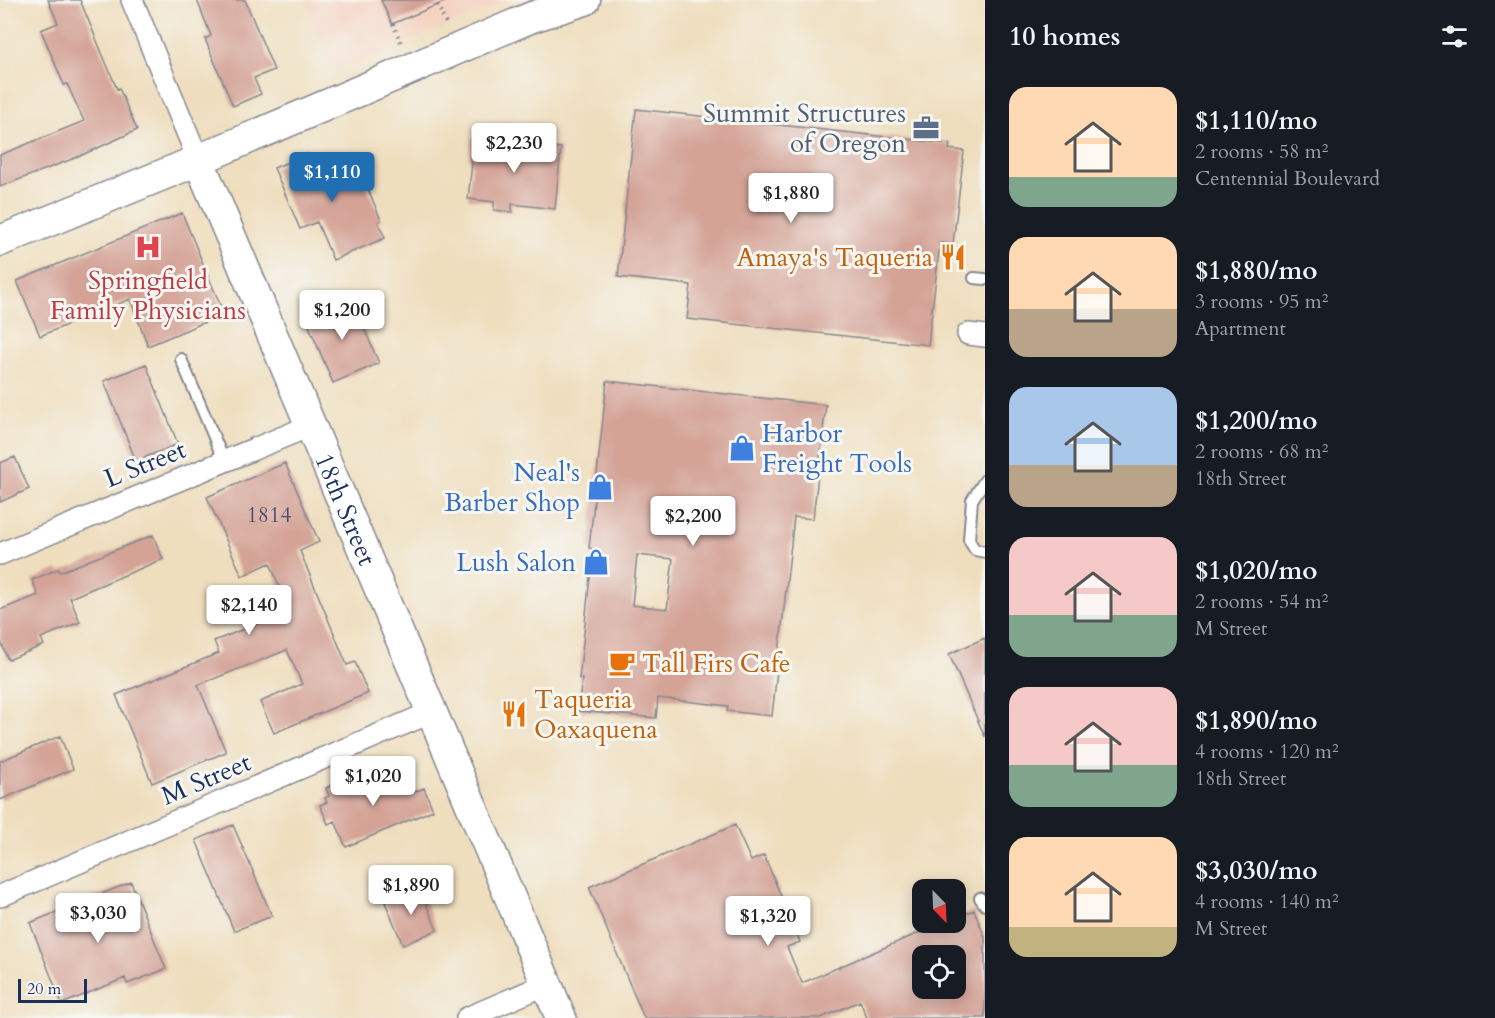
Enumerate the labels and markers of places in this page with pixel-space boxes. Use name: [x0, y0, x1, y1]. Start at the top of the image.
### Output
place label: Summit Structures of Oregon: [703, 96, 906, 161]
office icon: Summit Structures of Oregon: [911, 113, 941, 143]
pin: $2,230: [465, 123, 563, 174]
pin: $1,110: [283, 152, 381, 203]
pin: $1,880: [742, 173, 840, 224]
hospital icon: Springfield Family Physicians: [133, 232, 163, 262]
place label: Amaya's Taqueria: [736, 240, 933, 275]
restaurant icon: Amaya's Taqueria: [938, 242, 968, 272]
place label: Springfield Family Physicians: [50, 263, 246, 328]
pin: $1,200: [293, 290, 391, 341]
place label: Harbor Freight Tools: [762, 416, 912, 481]
shop icon: Harbor Freight Tools: [727, 433, 757, 463]
place label: Neal's Barber Shop: [444, 455, 580, 520]
shop icon: Neal's Barber Shop: [585, 472, 615, 502]
pin: $2,200: [644, 496, 742, 547]
place label: Lush Salon: [456, 545, 576, 580]
shop icon: Lush Salon: [581, 547, 611, 577]
pin: $2,140: [200, 585, 298, 636]
place label: Tall Firs Cafe: [642, 646, 791, 681]
cafe icon: Tall Firs Cafe: [607, 648, 637, 678]
place label: Taqueria Oaxaquena: [534, 682, 658, 747]
restaurant icon: Taqueria Oaxaquena: [499, 699, 529, 729]
pin: $1,020: [324, 756, 422, 807]
pin: $1,890: [362, 865, 460, 916]
pin: $3,030: [49, 893, 147, 944]
pin: $1,320: [719, 896, 817, 947]

